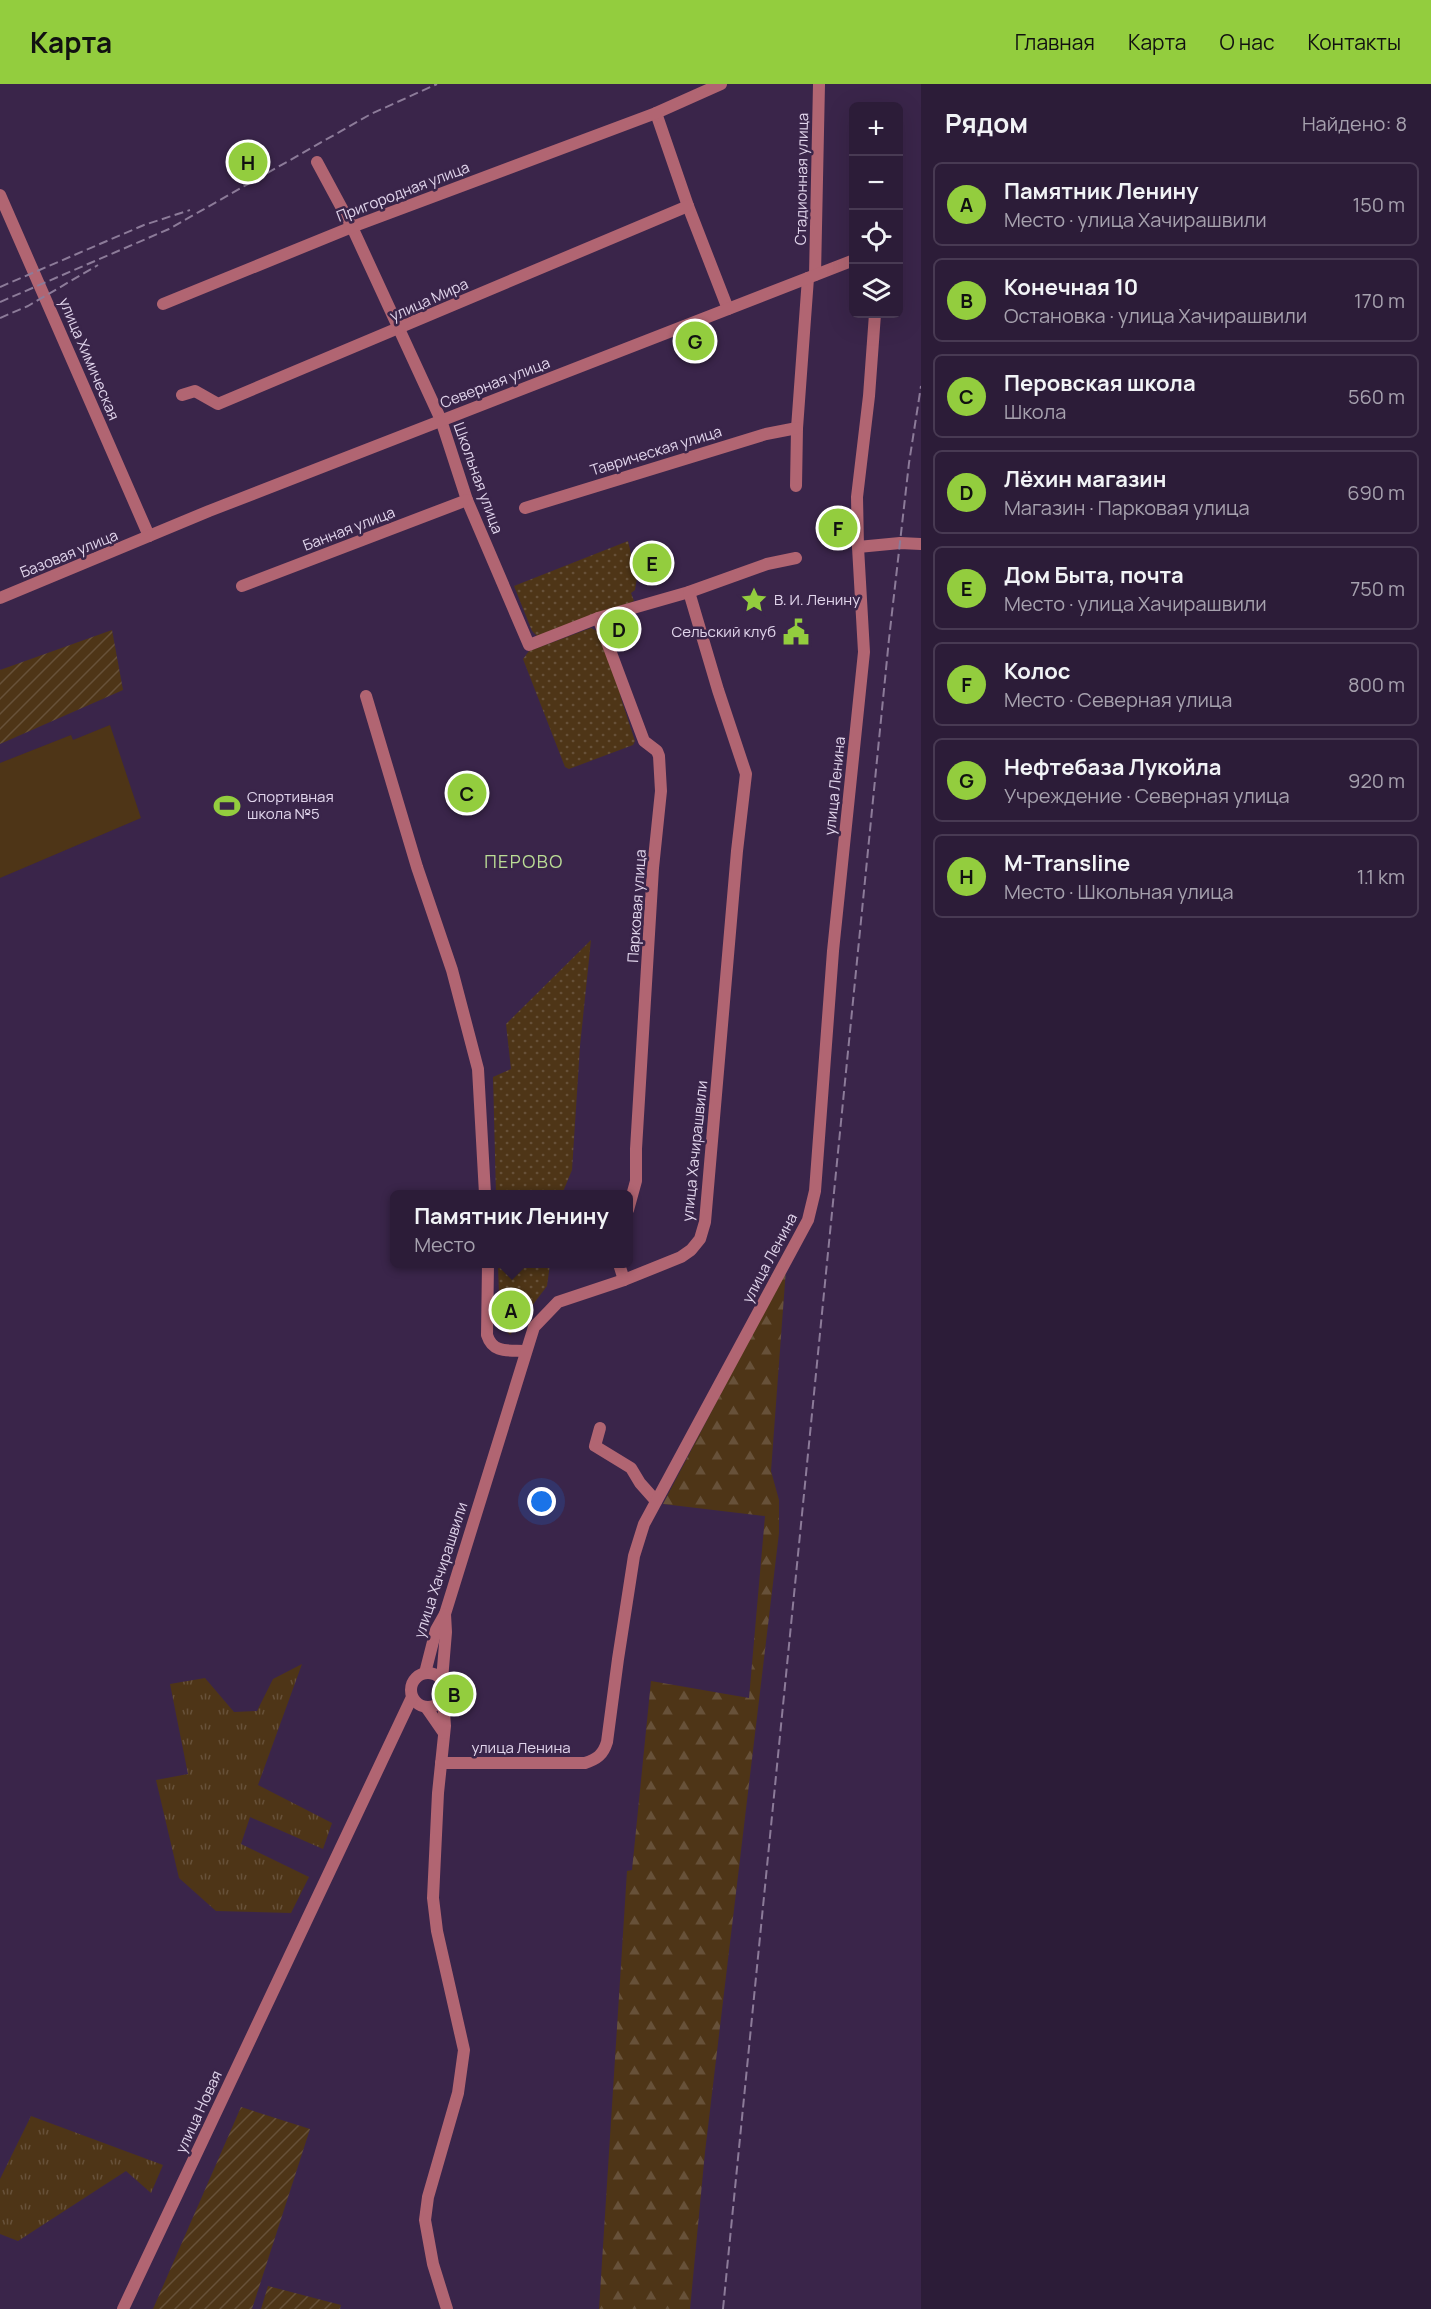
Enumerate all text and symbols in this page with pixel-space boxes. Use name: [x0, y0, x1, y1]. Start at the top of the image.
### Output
text: Карта: [30, 23, 112, 61]
text: Главная: [1015, 28, 1095, 56]
text: Карта: [1128, 28, 1186, 56]
text: О нас: [1219, 28, 1275, 56]
text: Контакты: [1308, 28, 1401, 56]
map controls: [849, 102, 903, 318]
button: +: [849, 102, 903, 156]
text: Рядом: [945, 105, 1028, 141]
text: Найдено: 8: [1302, 110, 1407, 137]
street label: Стадионная улица: [790, 113, 813, 245]
pin: H: [228, 140, 268, 184]
street label: Пригородная улица: [333, 156, 472, 227]
button: −: [849, 156, 903, 210]
text: Памятник Ленину: [1004, 176, 1199, 206]
text: A: [960, 191, 973, 218]
text: 150 m: [1352, 191, 1405, 218]
text: Место · улица Хачирашвили: [1004, 206, 1267, 233]
button: locate: [849, 210, 903, 264]
button: layers: [849, 264, 903, 318]
text: Конечная 10: [1004, 272, 1138, 302]
street label: улица Мира: [386, 273, 471, 326]
text: B: [960, 287, 973, 314]
text: 170 m: [1354, 287, 1405, 314]
street label: улица Химическая: [54, 294, 125, 423]
text: Остановка · улица Хачирашвили: [1004, 302, 1307, 329]
pin: G: [676, 318, 714, 364]
street label: Северная улица: [437, 352, 553, 413]
text: Перовская школа: [1004, 368, 1196, 398]
text: C: [959, 383, 974, 410]
text: 560 m: [1348, 383, 1405, 410]
text: Школа: [1004, 398, 1066, 425]
street label: Школьная улица: [449, 419, 508, 536]
street label: Таврическая улица: [588, 421, 724, 480]
text: Лёхин магазин: [1004, 464, 1166, 494]
text: D: [959, 479, 974, 506]
text: 690 m: [1347, 479, 1405, 506]
text: Магазин · Парковая улица: [1004, 494, 1250, 521]
street label: Банная улица: [300, 501, 398, 556]
pin: F: [818, 506, 858, 550]
street label: Базовая улица: [17, 524, 121, 583]
pin: E: [632, 540, 672, 586]
text: Дом Быта, почта: [1004, 560, 1184, 590]
text: E: [961, 575, 972, 602]
text: 750 m: [1350, 575, 1405, 602]
place icon: В. И. Ленину: [739, 585, 769, 615]
place label: В. И. Ленину: [774, 589, 860, 610]
text: Место · улица Хачирашвили: [1004, 590, 1267, 617]
pin: D: [600, 606, 638, 652]
public building icon: Сельский клуб: [781, 617, 811, 647]
place label: Сельский клуб: [671, 621, 776, 642]
text: Колос: [1004, 656, 1071, 686]
text: F: [961, 671, 972, 698]
text: 800 m: [1348, 671, 1405, 698]
text: Место · Северная улица: [1004, 686, 1232, 713]
street label: улица Ленина: [819, 736, 850, 836]
text: Нефтебаза Лукойла: [1004, 752, 1222, 782]
text: G: [959, 767, 974, 794]
text: 920 m: [1348, 767, 1405, 794]
pin: C: [448, 770, 486, 816]
text: Учреждение · Северная улица: [1004, 782, 1290, 809]
place label: Спортивная школа №5: [247, 786, 334, 824]
sports icon: Спортивная школа №5: [212, 791, 242, 821]
street label: Парковая улица: [622, 848, 651, 963]
text: M-Transline: [1004, 848, 1130, 878]
district label: ПЕРОВО: [484, 849, 564, 873]
text: H: [959, 863, 974, 890]
text: 1.1 km: [1357, 863, 1405, 890]
text: Место · Школьная улица: [1004, 878, 1234, 905]
street label: улица Хачирашвили: [677, 1079, 712, 1223]
popup: [390, 1190, 633, 1268]
text: Памятник Ленину: [414, 1201, 609, 1231]
street label: улица Ленина: [737, 1209, 802, 1307]
text: Место: [414, 1231, 475, 1258]
pin: A: [492, 1288, 530, 1332]
your location: [527, 1487, 556, 1516]
street label: улица Хачирашвили: [409, 1499, 472, 1641]
pin: B: [434, 1672, 474, 1716]
street label: улица Ленина: [471, 1737, 571, 1758]
street label: улица Новая: [170, 2067, 227, 2157]

